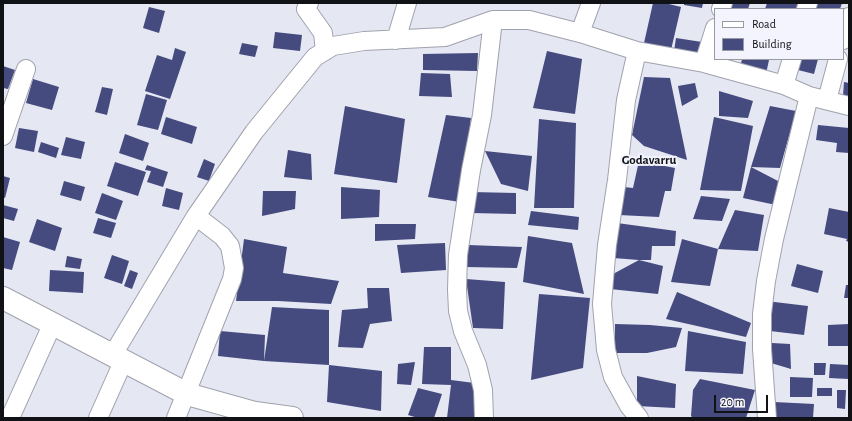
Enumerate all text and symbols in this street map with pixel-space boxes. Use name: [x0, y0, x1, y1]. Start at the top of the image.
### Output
legend: [714, 8, 844, 60]
text: Road: [752, 18, 776, 30]
text: Building: [752, 38, 792, 50]
district label: Godavarru: [622, 152, 676, 168]
scale bar: [716, 387, 770, 413]
text: 20 m: [721, 396, 744, 408]

